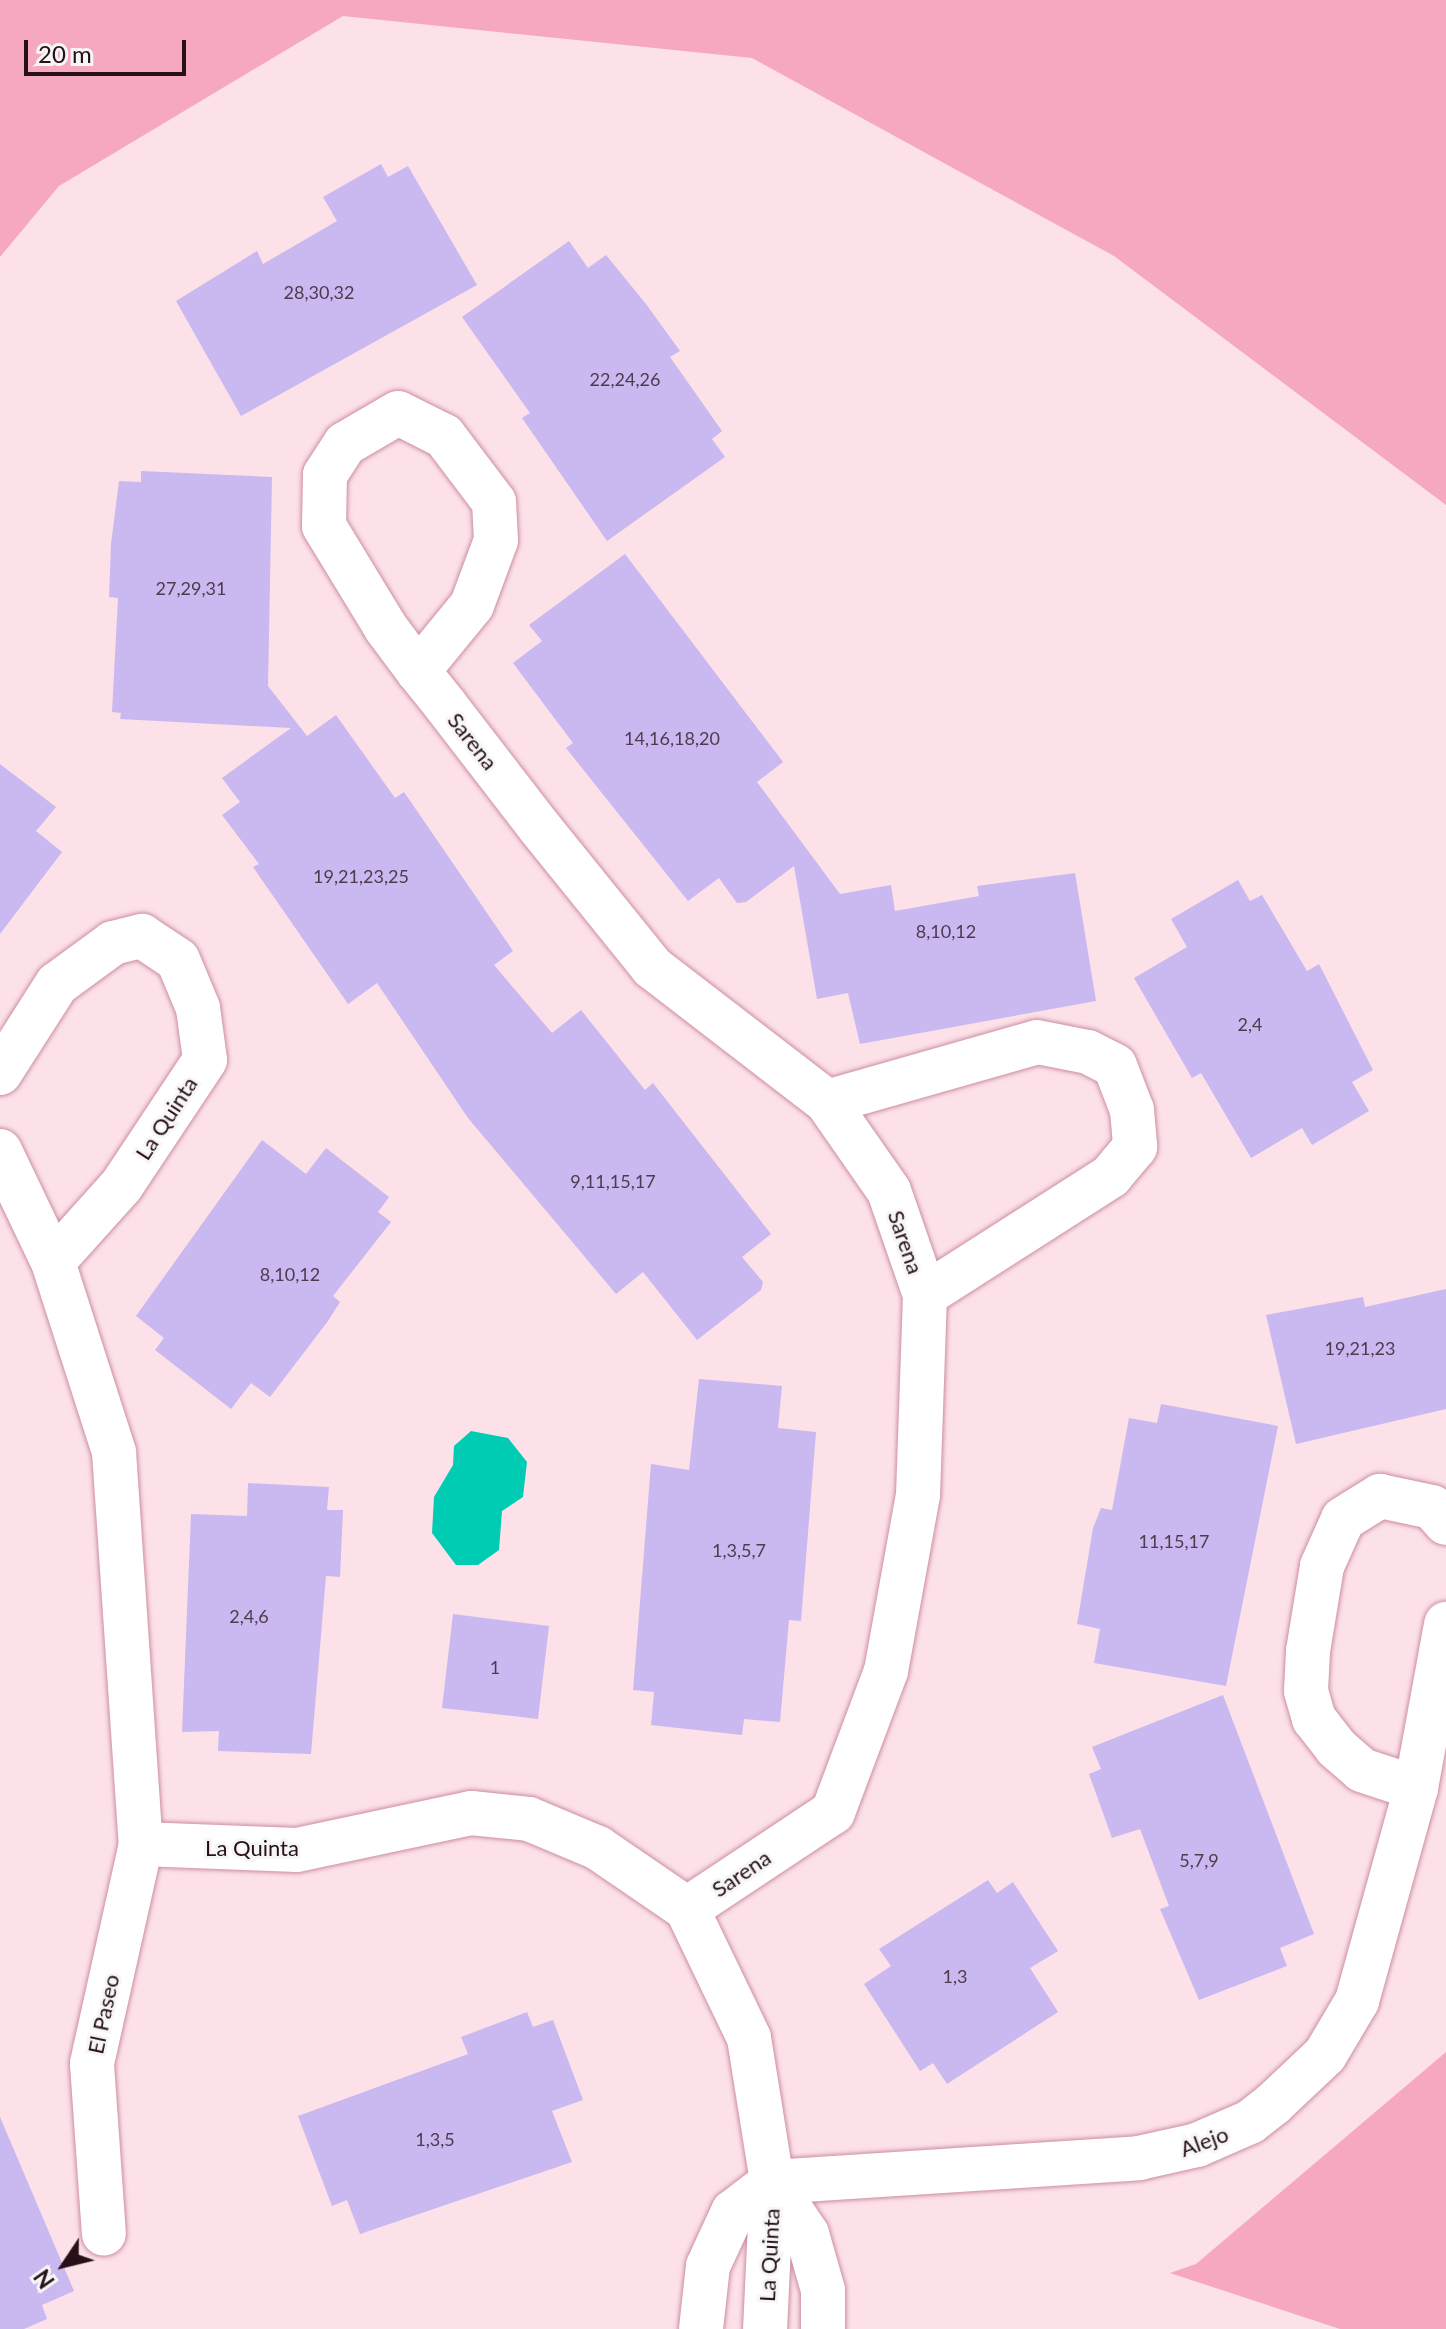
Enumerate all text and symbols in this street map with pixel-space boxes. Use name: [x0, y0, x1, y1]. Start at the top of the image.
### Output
scale bar: [28, 24, 190, 74]
text: 20 m: [38, 39, 92, 68]
house number: 28,30,32: [284, 281, 354, 303]
house number: 22,24,26: [590, 368, 660, 390]
house number: 27,29,31: [156, 577, 226, 599]
street label: Sarena: [443, 707, 503, 775]
house number: 14,16,18,20: [624, 727, 720, 749]
house number: 19,21,23,25: [313, 865, 409, 887]
house number: 8,10,12: [916, 920, 976, 942]
house number: 2,4: [1238, 1013, 1262, 1035]
street label: La Quinta: [129, 1071, 203, 1165]
house number: 9,11,15,17: [570, 1170, 656, 1192]
street label: Sarena: [883, 1207, 929, 1277]
house number: 8,10,12: [260, 1263, 320, 1285]
house number: 19,21,23: [1325, 1337, 1395, 1359]
house number: 11,15,17: [1139, 1530, 1209, 1552]
house number: 1,3,5,7: [712, 1539, 766, 1561]
house number: 2,4,6: [229, 1605, 269, 1627]
house number: 1: [490, 1656, 500, 1678]
street label: La Quinta: [205, 1835, 299, 1861]
street label: Sarena: [707, 1844, 775, 1902]
house number: 5,7,9: [1179, 1849, 1219, 1871]
house number: 1,3: [943, 1965, 967, 1987]
street label: El Paseo: [82, 1972, 124, 2056]
street label: Alejo: [1176, 2120, 1232, 2162]
house number: 1,3,5: [415, 2128, 455, 2150]
street label: La Quinta: [753, 2207, 785, 2303]
north arrow: [24, 2225, 104, 2305]
text: N: [28, 2264, 60, 2294]

